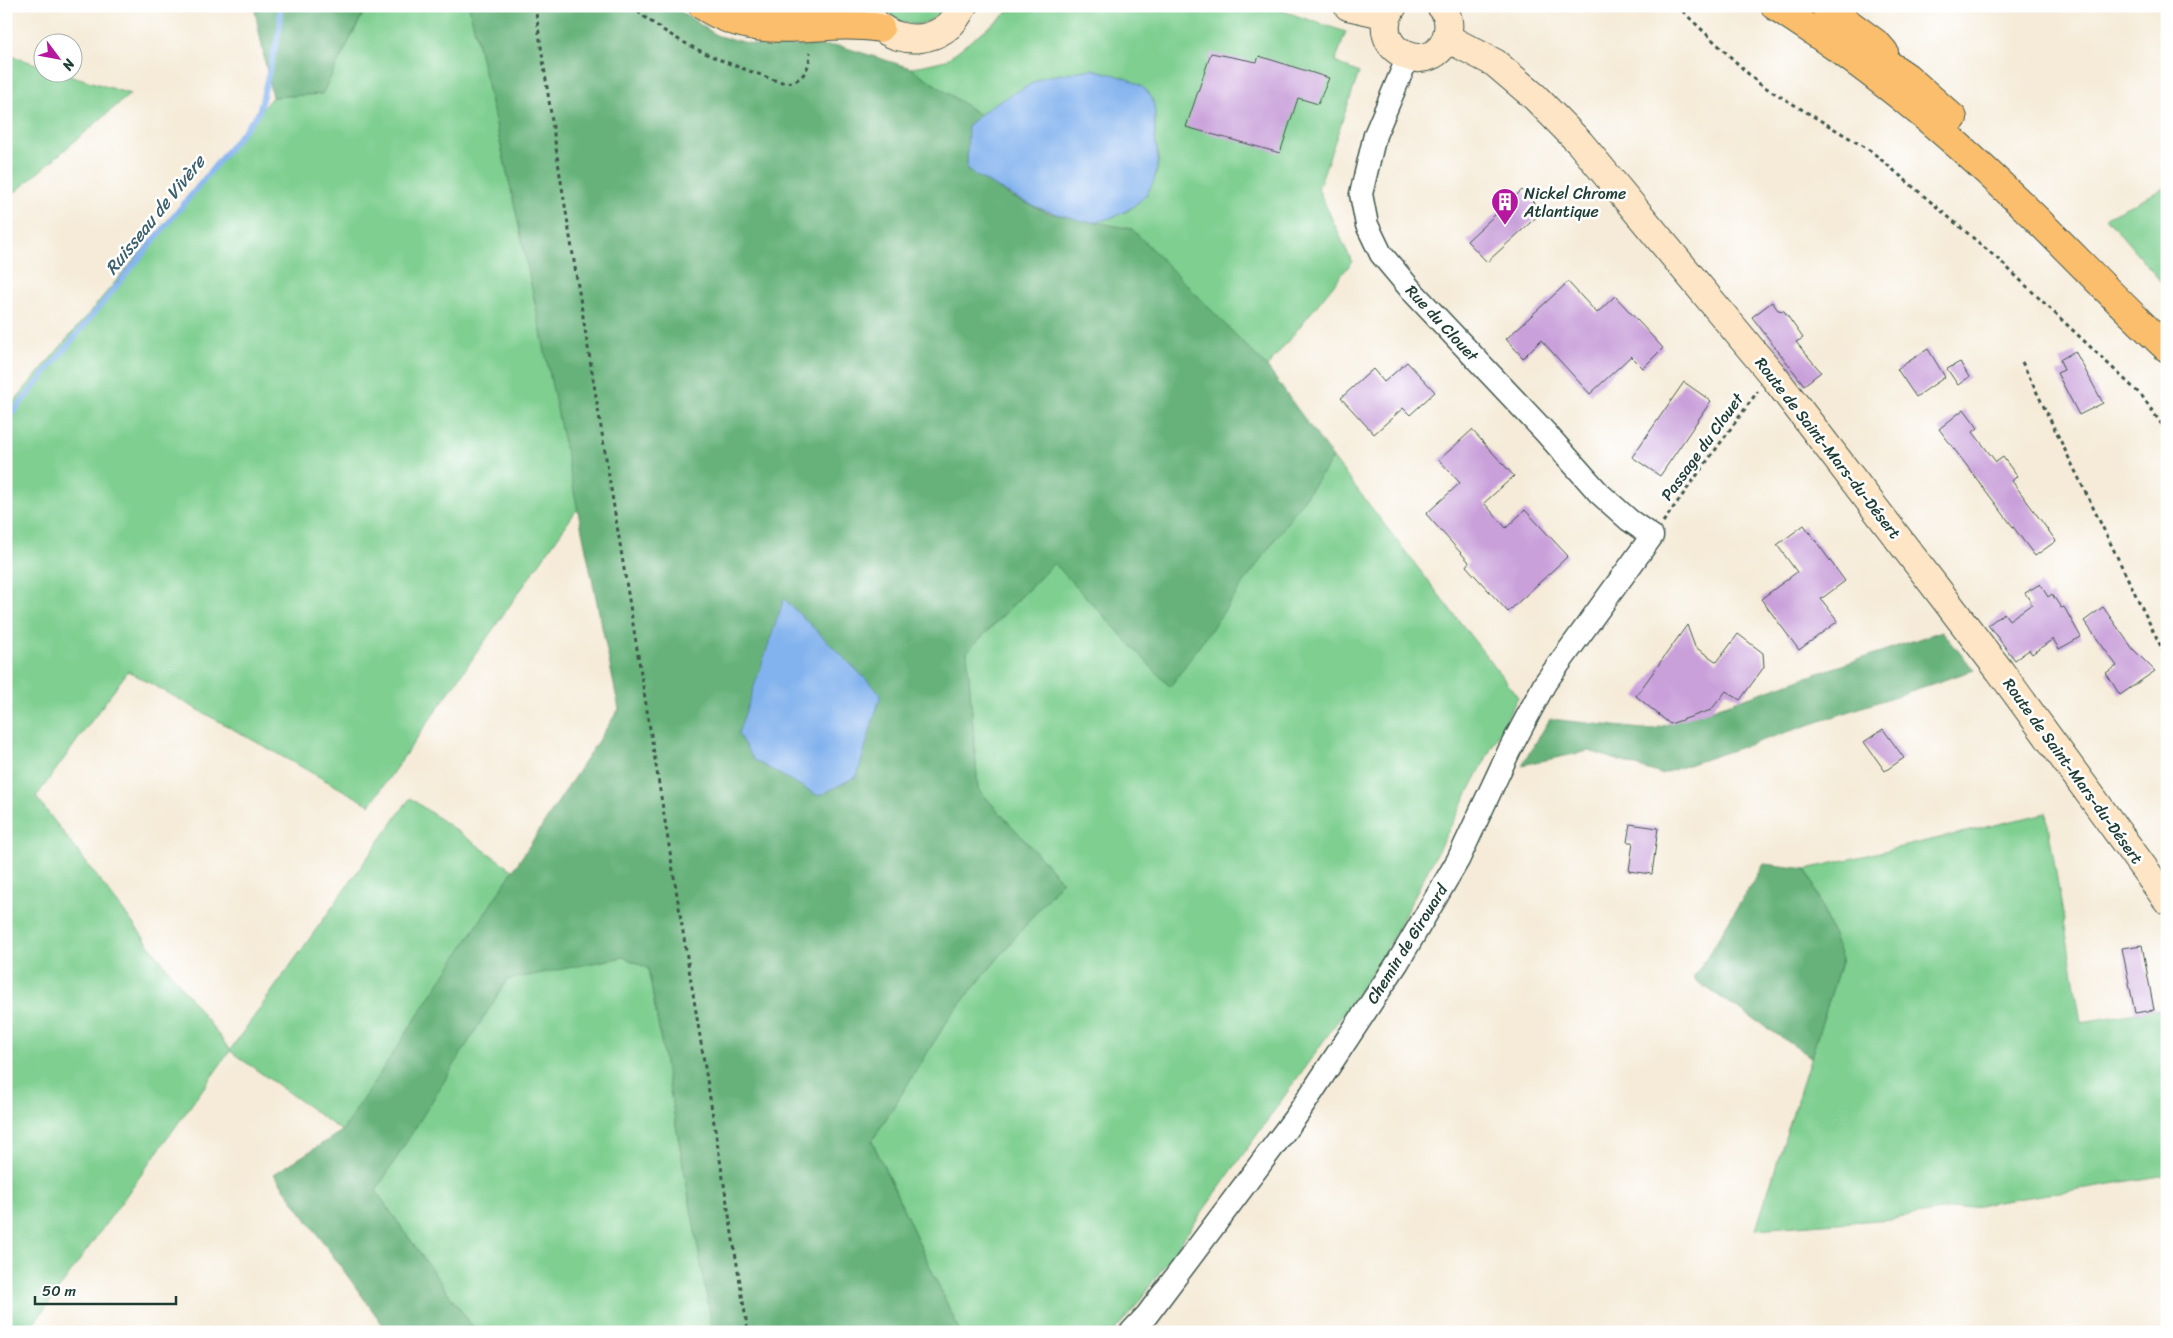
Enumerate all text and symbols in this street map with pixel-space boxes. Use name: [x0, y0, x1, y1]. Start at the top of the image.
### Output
north arrow: [32, 32, 82, 82]
text: N: [55, 53, 82, 76]
water label: Ruisseau de Vivère: [96, 146, 215, 282]
place label: Nickel Chrome Atlantique: [1523, 179, 1626, 226]
building icon: Nickel Chrome Atlantique: [1490, 187, 1520, 226]
street label: Rue du Clouet: [1398, 278, 1486, 369]
street label: Route de Saint-Mars-du-Désert: [1747, 350, 1909, 546]
street label: Passage du Clouet: [1653, 386, 1752, 507]
street label: Route de Saint-Mars-du-Désert: [1995, 672, 2151, 870]
street label: Chemin de Girouard: [1358, 877, 1456, 1010]
scale bar: [35, 1273, 176, 1305]
text: 50 m: [42, 1278, 77, 1304]

